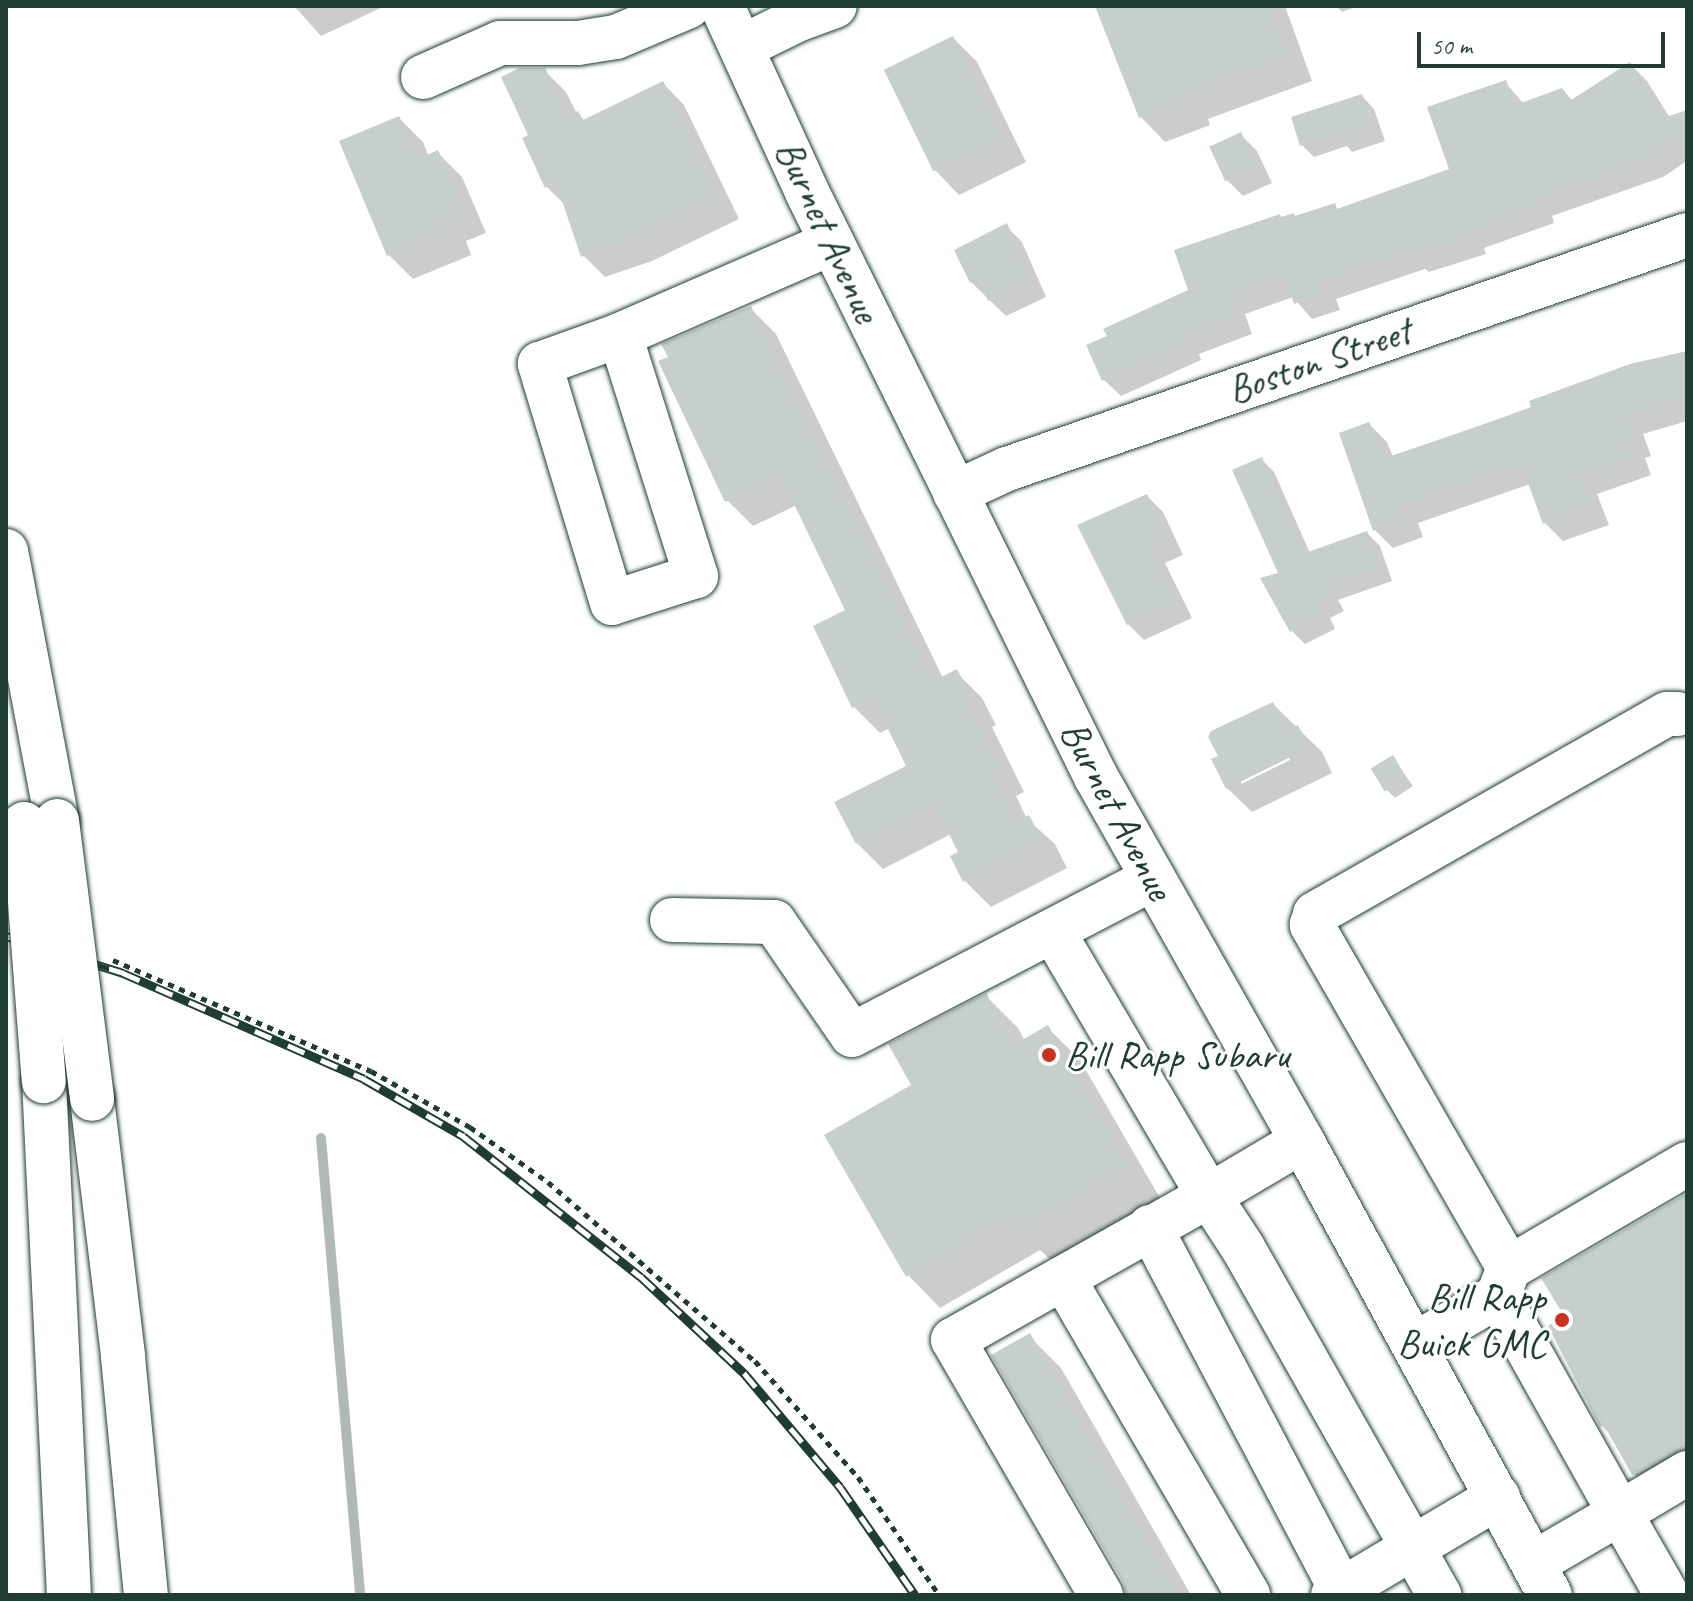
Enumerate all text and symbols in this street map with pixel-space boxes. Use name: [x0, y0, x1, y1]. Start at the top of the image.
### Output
scale bar: [1421, 16, 1669, 66]
text: 50 m: [1431, 31, 1472, 61]
street label: Burnet Avenue: [765, 132, 891, 330]
street label: Boston Street: [1221, 306, 1417, 414]
street label: Burnet Avenue: [1050, 712, 1184, 908]
place label: Bill Rapp Subaru: [1065, 1031, 1291, 1079]
marker: Bill Rapp Subaru: [1040, 1046, 1058, 1064]
place label: Bill Rapp Buick GMC: [1397, 1273, 1546, 1367]
marker: Bill Rapp Buick GMC: [1553, 1311, 1571, 1329]

